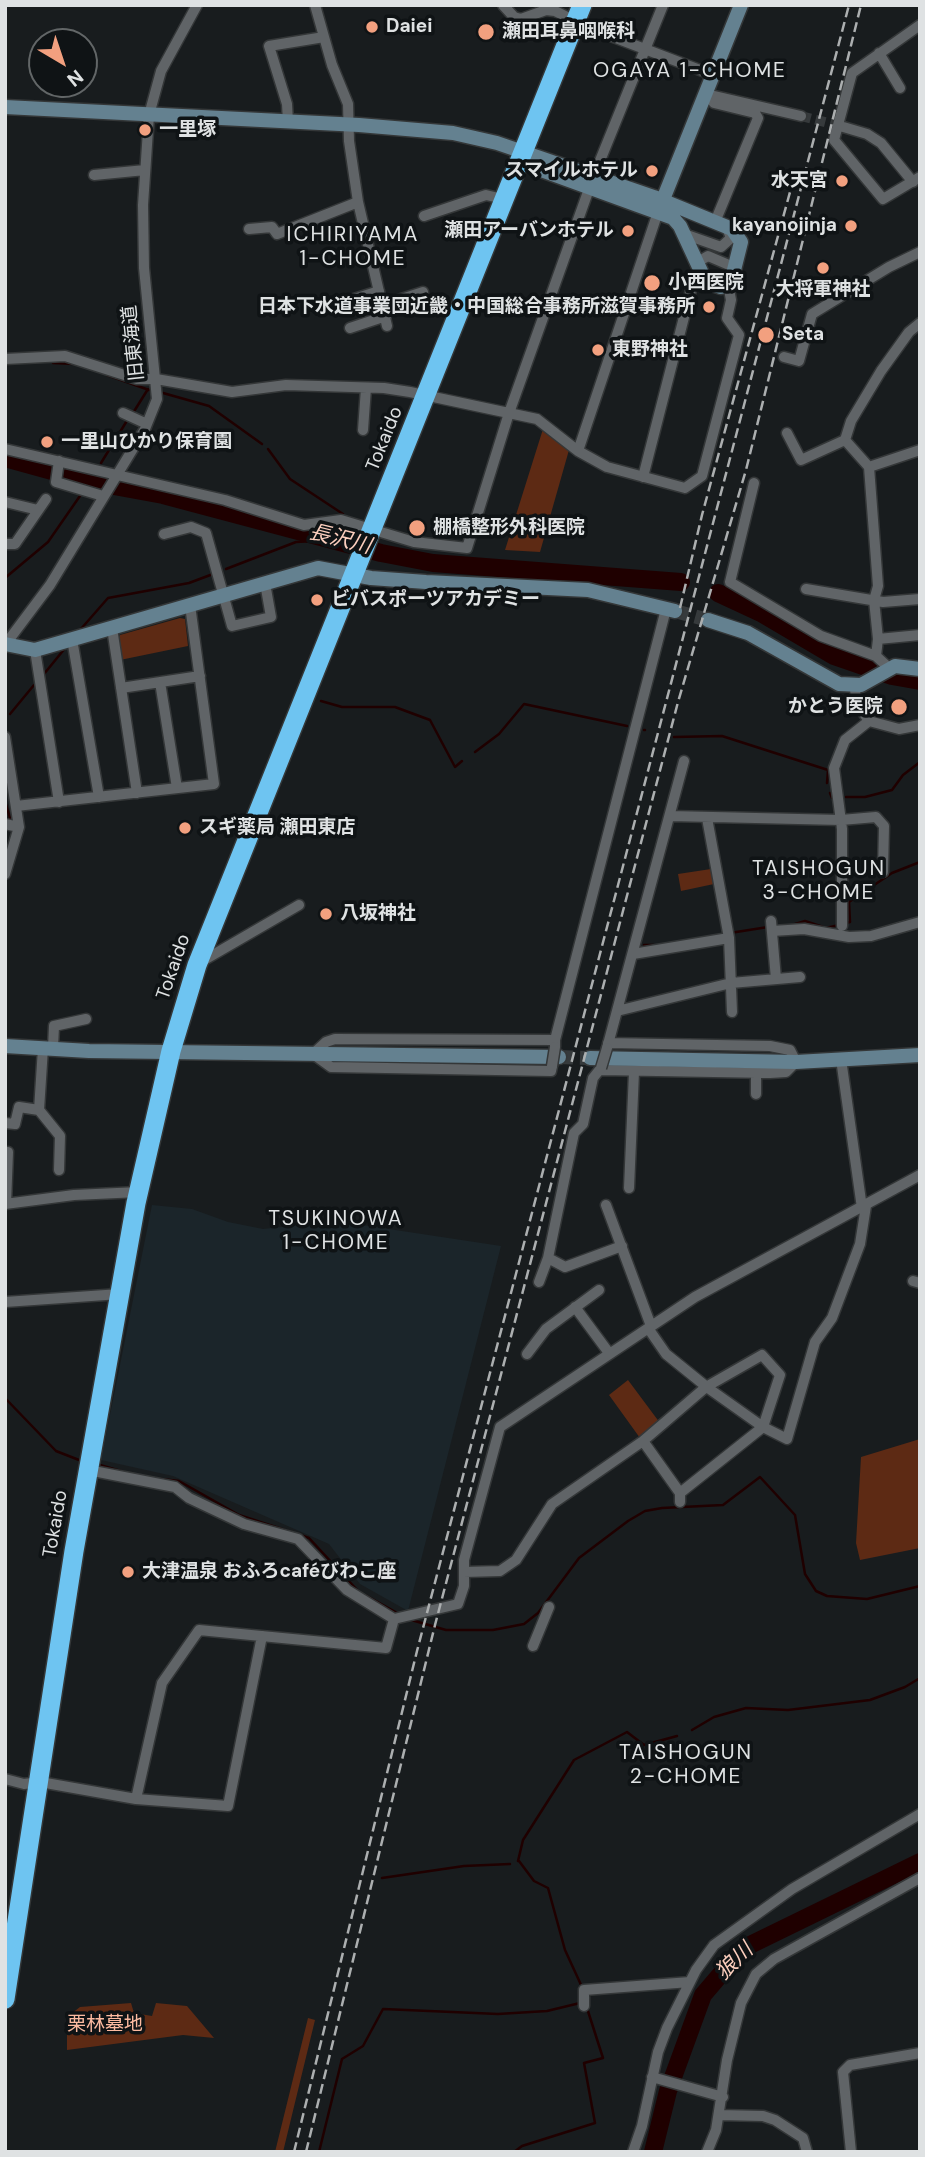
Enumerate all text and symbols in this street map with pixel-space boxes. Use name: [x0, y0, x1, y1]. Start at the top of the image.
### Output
place label: Daiei: [386, 16, 432, 38]
marker: Daiei: [364, 19, 380, 35]
place label: 瀬田耳鼻咽喉科: [502, 21, 635, 43]
marker: 瀬田耳鼻咽喉科: [476, 22, 496, 42]
north arrow: [28, 28, 98, 98]
district label: OGAYA 1-CHOME: [595, 58, 785, 84]
text: N: [62, 64, 89, 92]
place label: 一里塚: [159, 119, 216, 141]
marker: 一里塚: [137, 122, 153, 138]
place label: スマイルホテル: [505, 160, 638, 182]
marker: スマイルホテル: [644, 163, 660, 179]
place label: 水天宮: [771, 170, 828, 192]
marker: 水天宮: [834, 173, 850, 189]
place label: kayanojinja: [732, 215, 837, 237]
marker: kayanojinja: [843, 218, 859, 234]
place label: 瀬田アーバンホテル: [444, 220, 614, 242]
district label: ICHIRIYAMA 1-CHOME: [288, 222, 418, 272]
marker: 瀬田アーバンホテル: [620, 223, 636, 239]
marker: 大将軍神社: [815, 260, 831, 276]
place label: 小西医院: [668, 272, 744, 294]
marker: 小西医院: [642, 273, 662, 293]
place label: 大将軍神社: [776, 279, 870, 301]
place label: 日本下水道事業団近畿・中国総合事務所滋賀事務所: [258, 296, 695, 318]
marker: 日本下水道事業団近畿・中国総合事務所滋賀事務所: [701, 299, 717, 315]
street label: 旧東海道: [119, 304, 149, 382]
place label: Seta: [782, 324, 824, 346]
marker: Seta: [756, 325, 776, 345]
place label: 東野神社: [612, 339, 688, 361]
marker: 東野神社: [590, 342, 606, 358]
street label: Tokaido: [362, 403, 408, 475]
place label: 一里山ひかり保育園: [61, 431, 232, 453]
marker: 一里山ひかり保育園: [39, 434, 55, 450]
place label: 棚橋整形外科医院: [433, 517, 585, 539]
marker: 棚橋整形外科医院: [407, 518, 427, 538]
water label: 長沢川: [306, 520, 374, 560]
place label: ビバスポーツアカデミー: [331, 589, 540, 611]
marker: ビバスポーツアカデミー: [309, 592, 325, 608]
place label: かとう医院: [788, 696, 883, 718]
marker: かとう医院: [889, 697, 909, 717]
place label: スギ薬局 瀬田東店: [199, 817, 355, 839]
marker: スギ薬局 瀬田東店: [177, 820, 193, 836]
district label: TAISHOGUN 3-CHOME: [753, 856, 885, 906]
place label: 八坂神社: [340, 903, 416, 925]
marker: 八坂神社: [318, 906, 334, 922]
street label: Tokaido: [152, 931, 196, 1003]
district label: TSUKINOWA 1-CHOME: [269, 1206, 403, 1256]
street label: Tokaido: [39, 1489, 73, 1559]
place label: 大津温泉 おふろcaféびわこ座: [142, 1561, 396, 1583]
marker: 大津温泉 おふろcaféびわこ座: [120, 1564, 136, 1580]
district label: TAISHOGUN 2-CHOME: [620, 1740, 752, 1790]
water label: 狼川: [711, 1938, 759, 1986]
park label: 栗林墓地: [67, 2014, 143, 2036]

